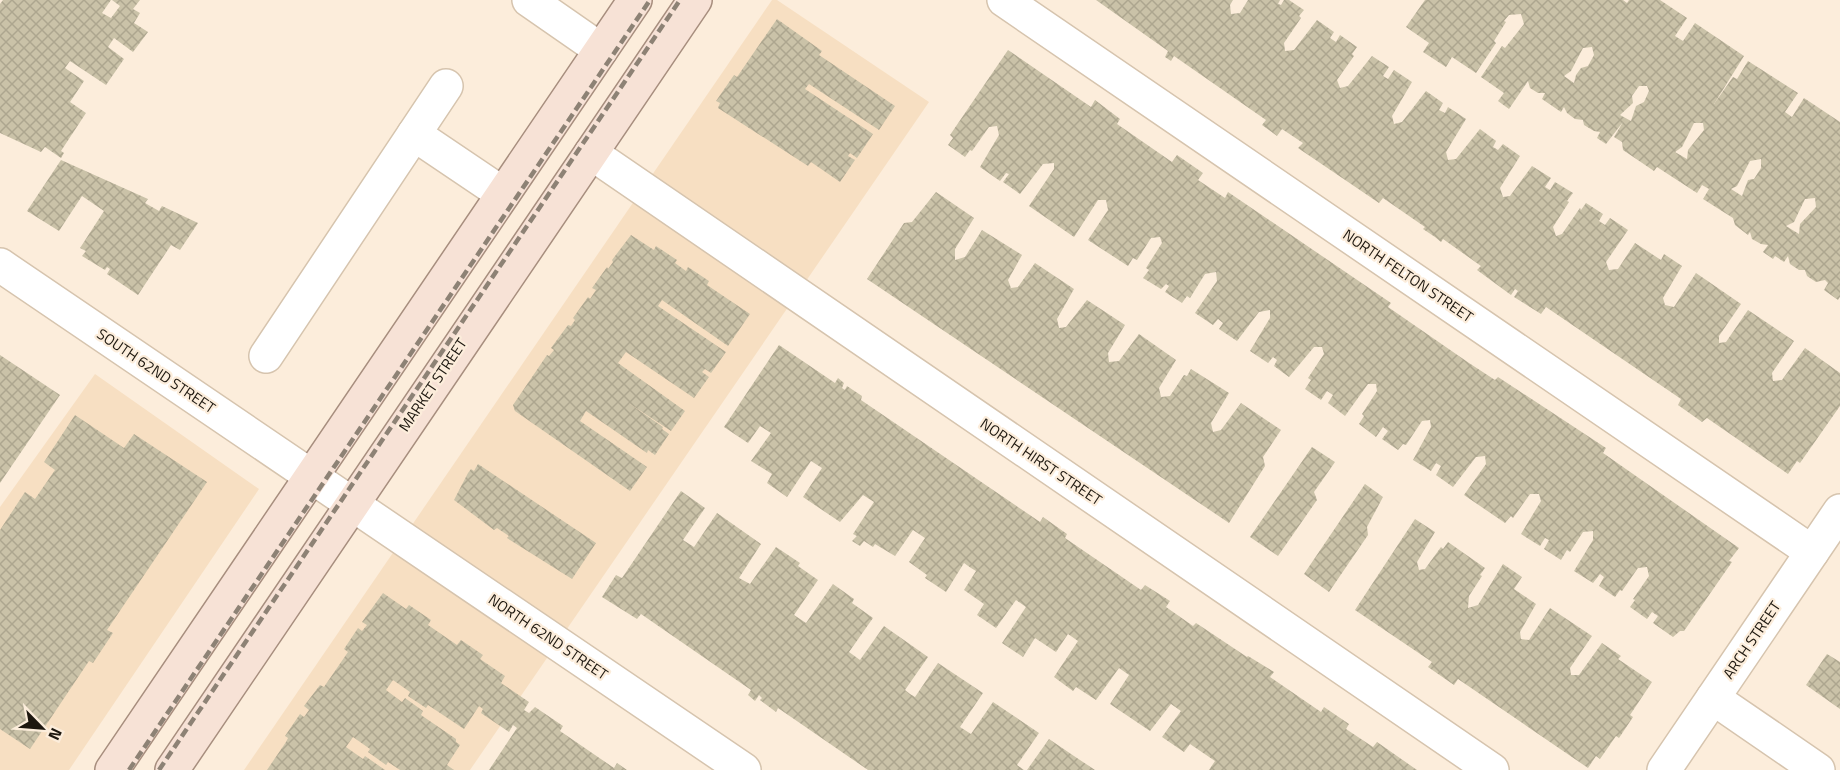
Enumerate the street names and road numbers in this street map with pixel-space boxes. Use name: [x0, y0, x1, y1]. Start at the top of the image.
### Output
street label: NORTH FELTON STREET: [1338, 223, 1478, 328]
street label: SOUTH 62ND STREET: [92, 322, 220, 419]
street label: MARKET STREET: [393, 333, 473, 436]
street label: NORTH HIRST STREET: [976, 412, 1107, 511]
street label: NORTH 62ND STREET: [484, 588, 613, 685]
street label: ARCH STREET: [1717, 596, 1786, 683]

